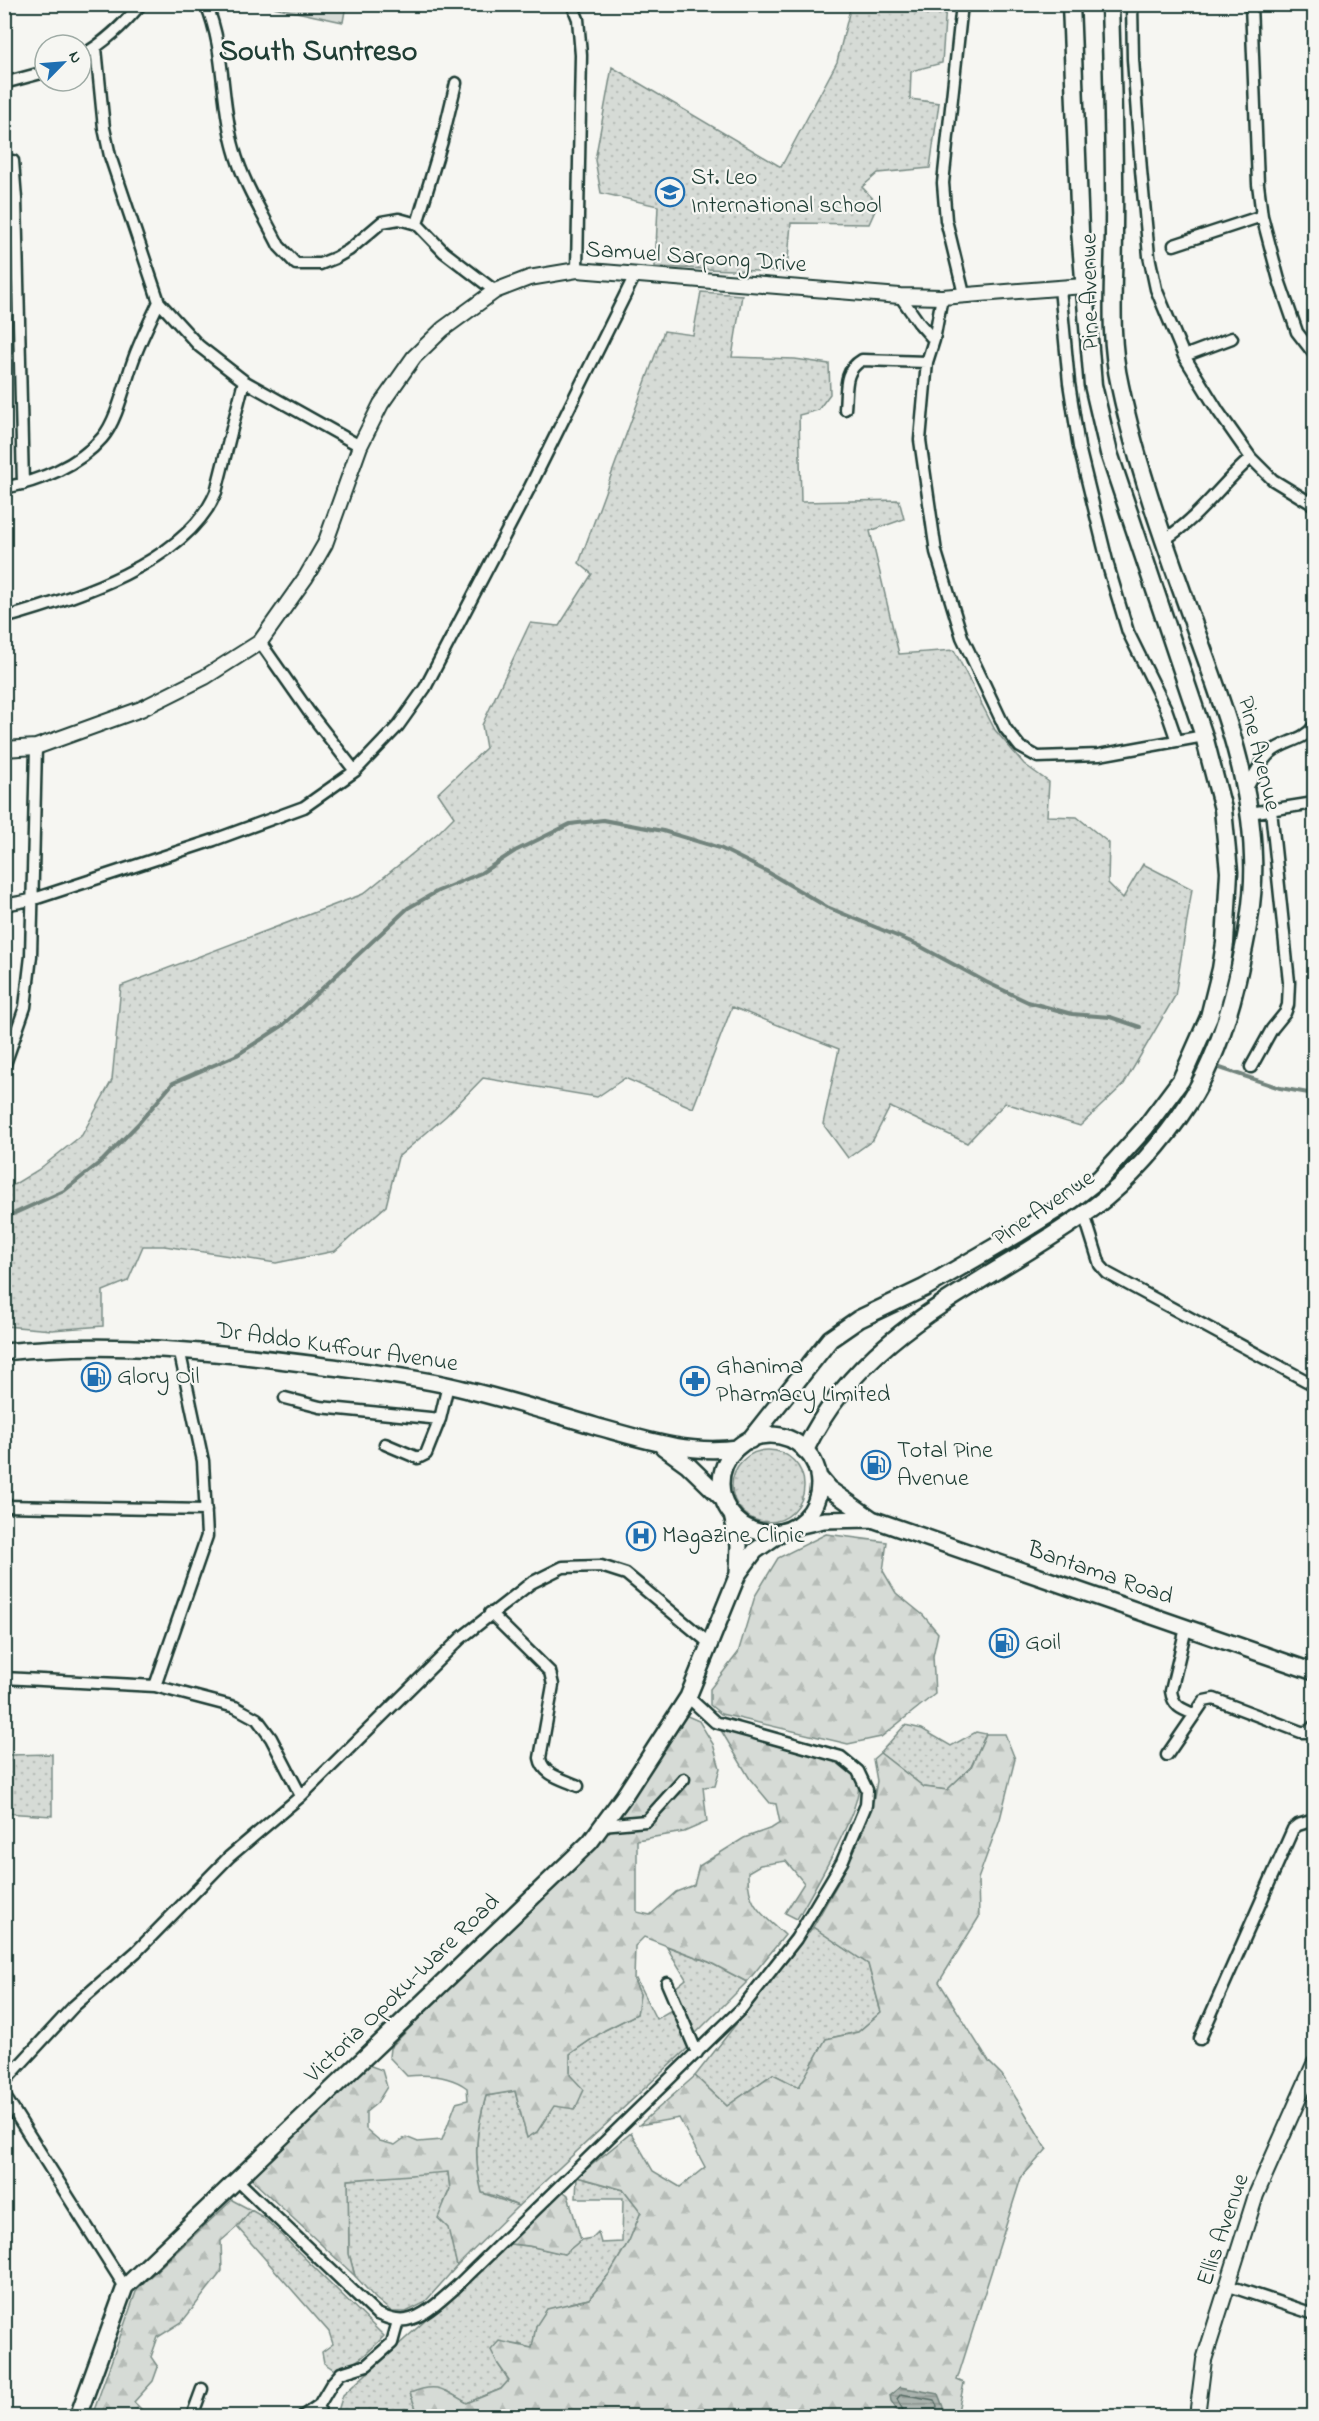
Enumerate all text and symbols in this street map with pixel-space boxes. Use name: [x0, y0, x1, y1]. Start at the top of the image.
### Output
district label: South Suntreso: [219, 31, 417, 75]
north arrow: [33, 33, 93, 93]
text: N: [62, 48, 88, 68]
place label: St. Leo International school: [691, 161, 882, 224]
school or university icon: St. Leo International school: [654, 176, 686, 208]
street label: Samuel Sarpong Drive: [584, 233, 808, 283]
street label: Pine Avenue: [1072, 233, 1110, 351]
street label: Pine Avenue: [1227, 693, 1289, 815]
street label: Pine Avenue: [986, 1162, 1103, 1256]
street label: Dr Addo Kuffour Avenue: [213, 1314, 460, 1382]
place label: Ghanima Pharmacy Limited: [716, 1350, 891, 1414]
place label: Glory Oil: [117, 1360, 199, 1396]
fuel station icon: Glory Oil: [80, 1361, 112, 1393]
pharmacy icon: Ghanima Pharmacy Limited: [679, 1365, 711, 1397]
place label: Total Pine Avenue: [897, 1434, 993, 1497]
fuel station icon: Total Pine Avenue: [860, 1449, 892, 1481]
place label: Magazine Clinic: [662, 1519, 805, 1554]
hospital icon: Magazine Clinic: [625, 1520, 657, 1552]
street label: Bantama Road: [1022, 1532, 1178, 1615]
place label: Goil: [1025, 1626, 1061, 1661]
fuel station icon: Goil: [988, 1627, 1020, 1659]
street label: Victoria Opoku-Ware Road: [296, 1886, 509, 2093]
street label: Ellis Avenue: [1188, 2169, 1260, 2291]

